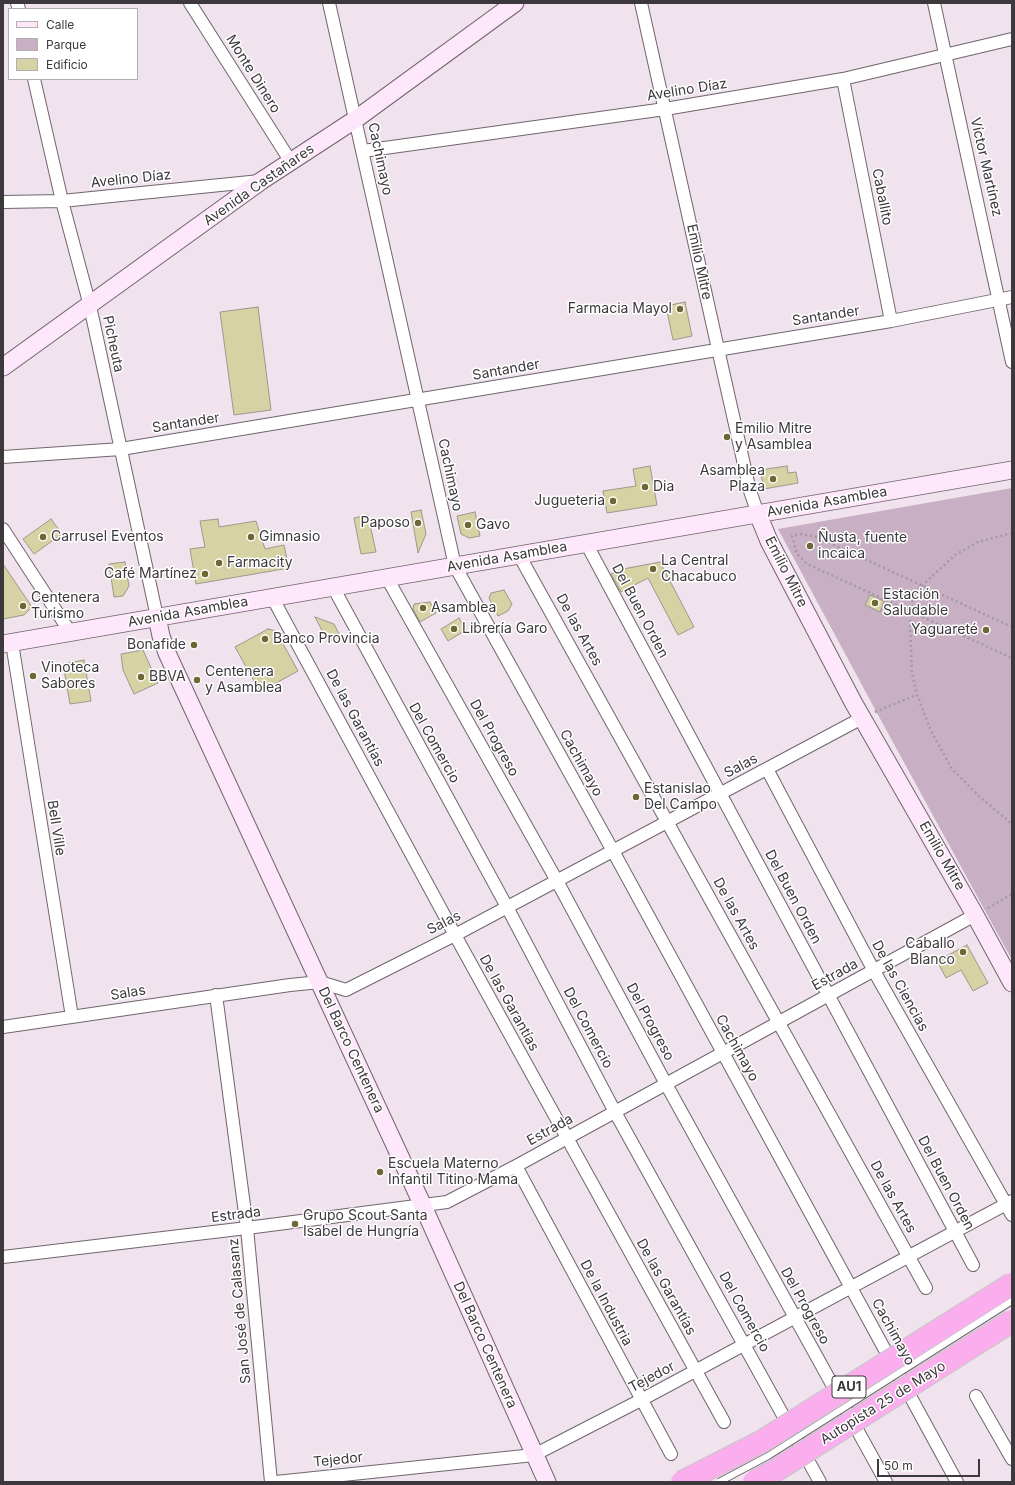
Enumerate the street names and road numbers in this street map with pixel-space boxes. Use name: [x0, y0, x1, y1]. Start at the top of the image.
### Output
street label: Monte Dinero: [222, 32, 284, 116]
street label: Avelino Díaz: [646, 75, 728, 105]
street label: Víctor Martínez: [966, 116, 1006, 218]
street label: Cachimayo: [364, 121, 396, 197]
street label: Avenida Castañares: [200, 140, 318, 230]
street label: Avelino Díaz: [90, 166, 172, 192]
street label: Caballito: [868, 167, 896, 227]
street label: Emilio Mitre: [683, 223, 715, 301]
street label: Santander: [791, 302, 861, 330]
street label: Picheuta: [99, 314, 127, 374]
street label: Santander: [471, 356, 541, 384]
street label: Santander: [151, 409, 221, 437]
street label: Cachimayo: [434, 437, 466, 513]
street label: Avenida Asamblea: [766, 483, 888, 521]
street label: Emilio Mitre: [761, 534, 811, 610]
street label: Avenida Asamblea: [446, 538, 568, 576]
street label: Del Buen Orden: [608, 561, 672, 661]
street label: De las Artes: [552, 591, 606, 669]
street label: Avenida Asamblea: [127, 593, 249, 631]
street label: De las Garantías: [322, 667, 388, 769]
street label: Del Progreso: [466, 697, 522, 779]
street label: Del Comercio: [405, 700, 463, 786]
street label: Cachimayo: [556, 727, 606, 799]
street label: Salas: [721, 750, 761, 782]
street label: Bell Ville: [43, 799, 69, 857]
street label: Emilio Mitre: [915, 818, 969, 894]
street label: Del Buen Orden: [761, 847, 825, 947]
street label: De las Artes: [709, 875, 763, 953]
street label: Salas: [424, 907, 464, 939]
street label: De las Ciencias: [868, 938, 932, 1034]
street label: De las Garantías: [476, 952, 542, 1054]
street label: Estrada: [809, 956, 861, 994]
street label: Del Progreso: [623, 980, 677, 1064]
street label: Salas: [109, 982, 147, 1004]
street label: Del Barco Centenera: [314, 984, 388, 1116]
street label: Del Comercio: [560, 985, 616, 1071]
street label: Cachimayo: [712, 1012, 762, 1084]
street label: Estrada: [524, 1111, 576, 1149]
street label: Del Buen Orden: [914, 1133, 978, 1233]
street label: De las Artes: [866, 1158, 920, 1236]
street label: Estrada: [210, 1204, 262, 1226]
street label: De las Garantías: [633, 1236, 699, 1338]
street label: San José de Calasanz: [225, 1237, 255, 1385]
street label: De la Industria: [576, 1257, 636, 1349]
street label: Del Progreso: [777, 1265, 833, 1347]
street label: Del Comercio: [715, 1269, 773, 1355]
street label: Del Barco Centenera: [450, 1279, 520, 1411]
street label: Cachimayo: [868, 1296, 918, 1368]
street label: Tejedor: [626, 1358, 678, 1396]
street label: Autopista 25 de Mayo: [817, 1358, 949, 1448]
road number: AU1: [832, 1376, 866, 1398]
street label: Tejedor: [312, 1449, 364, 1471]

